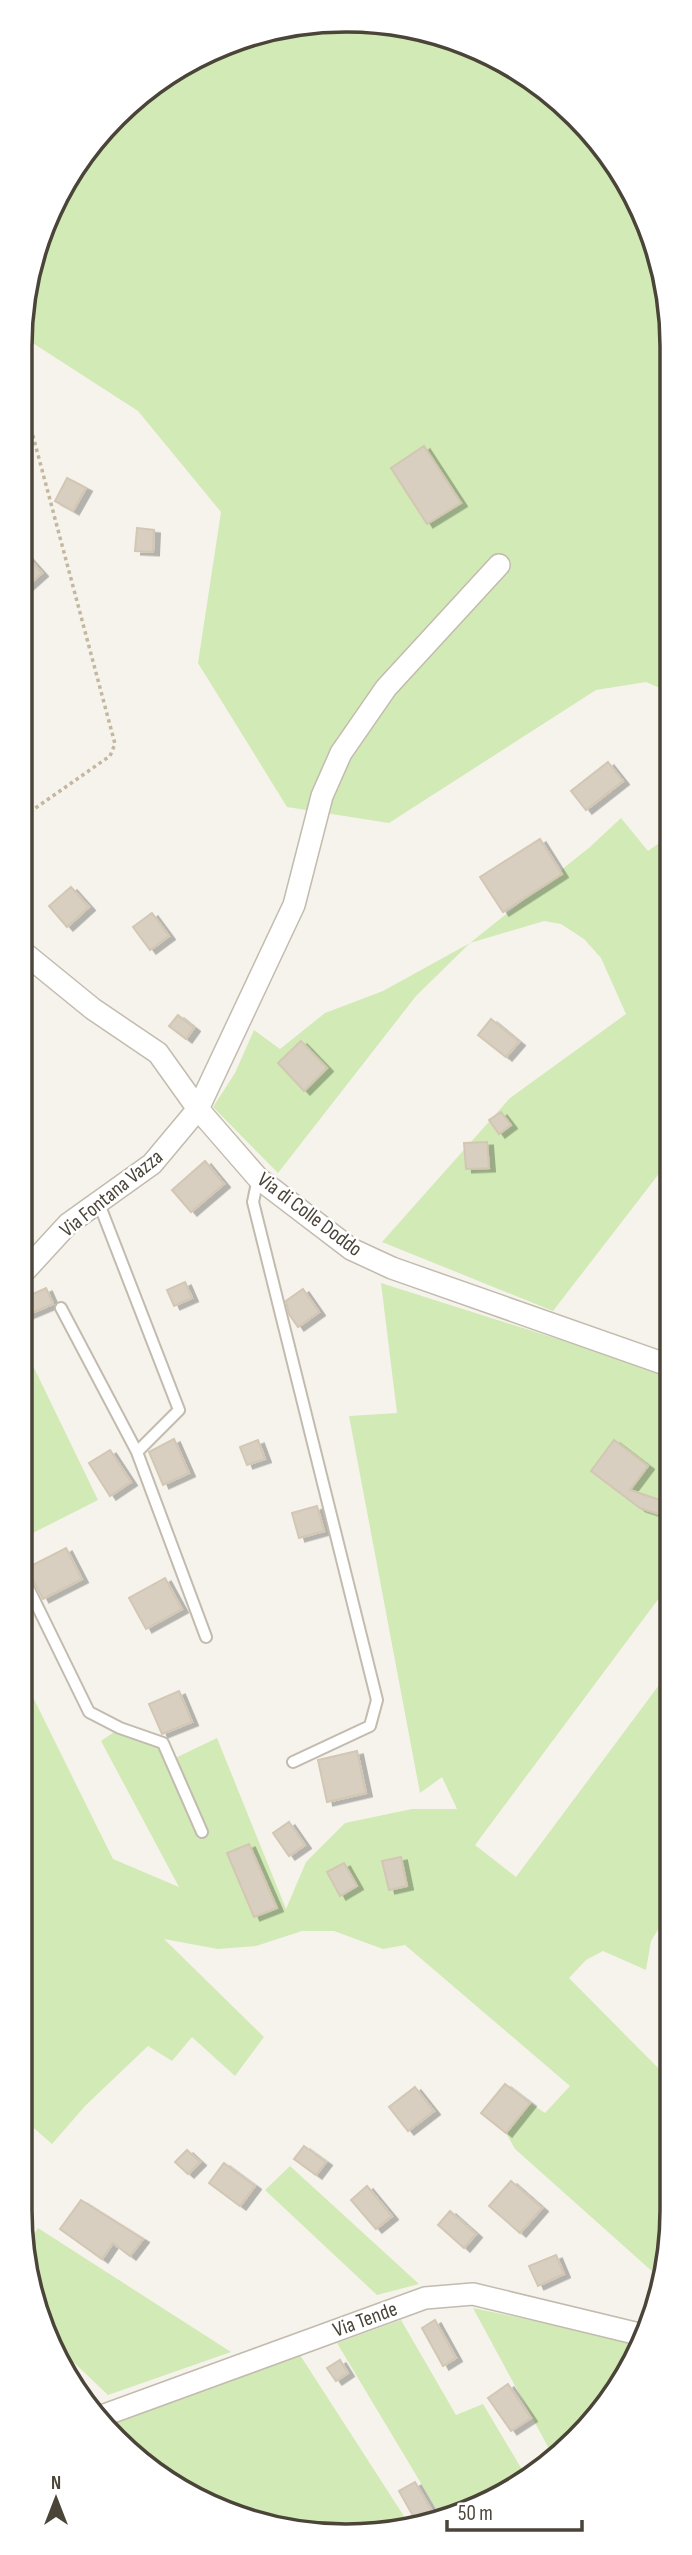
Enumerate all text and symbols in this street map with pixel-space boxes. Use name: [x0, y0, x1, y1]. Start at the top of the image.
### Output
street label: Via Fontana Vazza: [55, 1144, 168, 1242]
street label: Via di Colle Doddo: [253, 1167, 367, 1262]
street label: Via Tende: [330, 2296, 401, 2343]
north arrow: [21, 2464, 91, 2534]
text: N: [51, 2472, 61, 2495]
scale bar: [447, 2488, 582, 2532]
text: 50 m: [458, 2501, 493, 2526]

